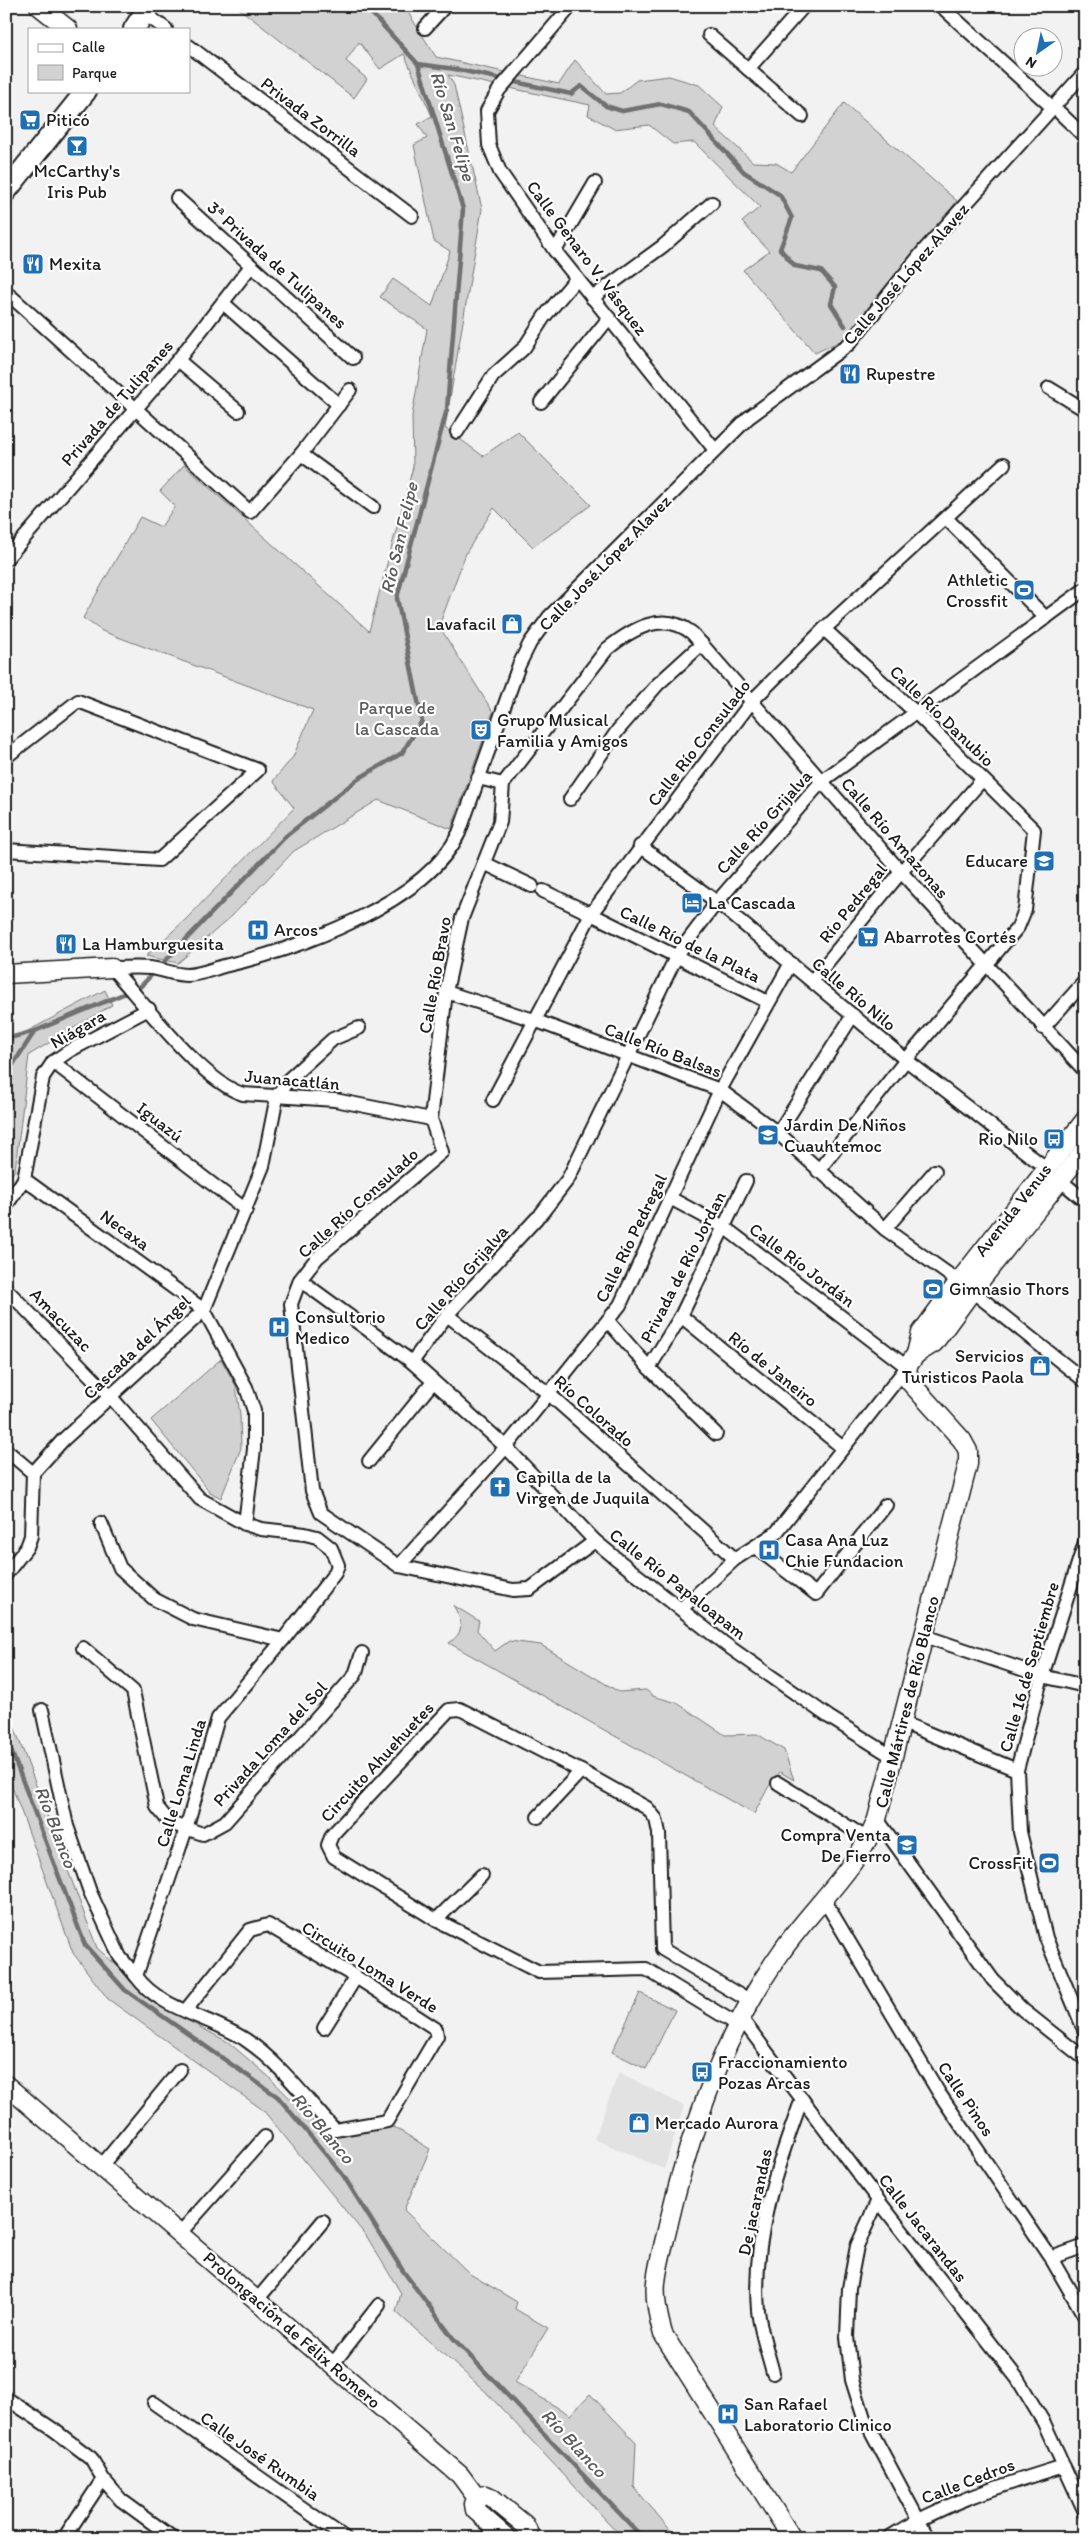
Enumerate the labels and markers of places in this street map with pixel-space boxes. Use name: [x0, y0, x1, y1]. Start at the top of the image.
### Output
supermarket icon: Piticó: [18, 108, 42, 132]
place label: Piticó: [46, 109, 90, 131]
bar icon: McCarthy's Iris Pub: [65, 134, 89, 158]
place label: McCarthy's Iris Pub: [34, 160, 120, 203]
restaurant icon: Mexita: [21, 252, 45, 276]
place label: Mexita: [49, 253, 102, 275]
restaurant icon: Rupestre: [838, 362, 862, 386]
place label: Rupestre: [866, 363, 936, 385]
place label: Athletic Crossfit: [946, 569, 1008, 612]
sports icon: Athletic Crossfit: [1012, 578, 1036, 602]
shop icon: Lavafacil: [500, 612, 524, 636]
place label: Lavafacil: [426, 613, 496, 635]
place label: Grupo Musical Familia y Amigos: [497, 709, 628, 752]
theatre icon: Grupo Musical Familia y Amigos: [469, 718, 493, 742]
school or university icon: Educare: [1032, 849, 1056, 873]
place label: Educare: [965, 850, 1028, 872]
hotel icon: La Cascada: [680, 891, 704, 915]
place label: La Cascada: [708, 892, 796, 914]
hospital icon: Arcos: [246, 918, 270, 942]
place label: Arcos: [274, 919, 318, 941]
supermarket icon: Abarrotes Cortés: [856, 925, 880, 949]
place label: Abarrotes Cortés: [884, 926, 1016, 948]
restaurant icon: La Hamburguesita: [54, 932, 78, 956]
place label: La Hamburguesita: [82, 933, 225, 955]
place label: Jardin De Niños Cuauhtemoc: [784, 1114, 906, 1157]
school or university icon: Jardin De Niños Cuauhtemoc: [756, 1123, 780, 1147]
bus stop icon: Rio Nilo: [1042, 1127, 1066, 1151]
place label: Rio Nilo: [978, 1128, 1038, 1150]
sports icon: Gimnasio Thors: [921, 1277, 945, 1301]
place label: Gimnasio Thors: [949, 1278, 1069, 1300]
place label: Consultorio Medico: [295, 1306, 385, 1349]
hospital icon: Consultorio Medico: [267, 1315, 291, 1339]
place label: Servicios Turisticos Paola: [902, 1345, 1025, 1388]
shop icon: Servicios Turisticos Paola: [1028, 1354, 1052, 1378]
place label: Capilla de la Virgen de Juquila: [516, 1466, 650, 1509]
church icon: Capilla de la Virgen de Juquila: [488, 1475, 512, 1499]
place label: Casa Ana Luz Chie Fundacion: [785, 1529, 904, 1572]
hospital icon: Casa Ana Luz Chie Fundacion: [757, 1538, 781, 1562]
place label: Compra Venta De Fierro: [781, 1824, 892, 1867]
school or university icon: Compra Venta De Fierro: [895, 1833, 919, 1857]
sports icon: CrossFit: [1037, 1851, 1061, 1875]
place label: CrossFit: [968, 1852, 1033, 1874]
place label: Fraccionamiento Pozas Arcas: [718, 2051, 848, 2094]
bus stop icon: Fraccionamiento Pozas Arcas: [690, 2060, 714, 2084]
shop icon: Mercado Aurora: [627, 2111, 651, 2135]
place label: Mercado Aurora: [655, 2112, 779, 2134]
place label: San Rafael Laboratorio Clinico: [744, 2393, 892, 2436]
hospital icon: San Rafael Laboratorio Clinico: [716, 2402, 740, 2426]

